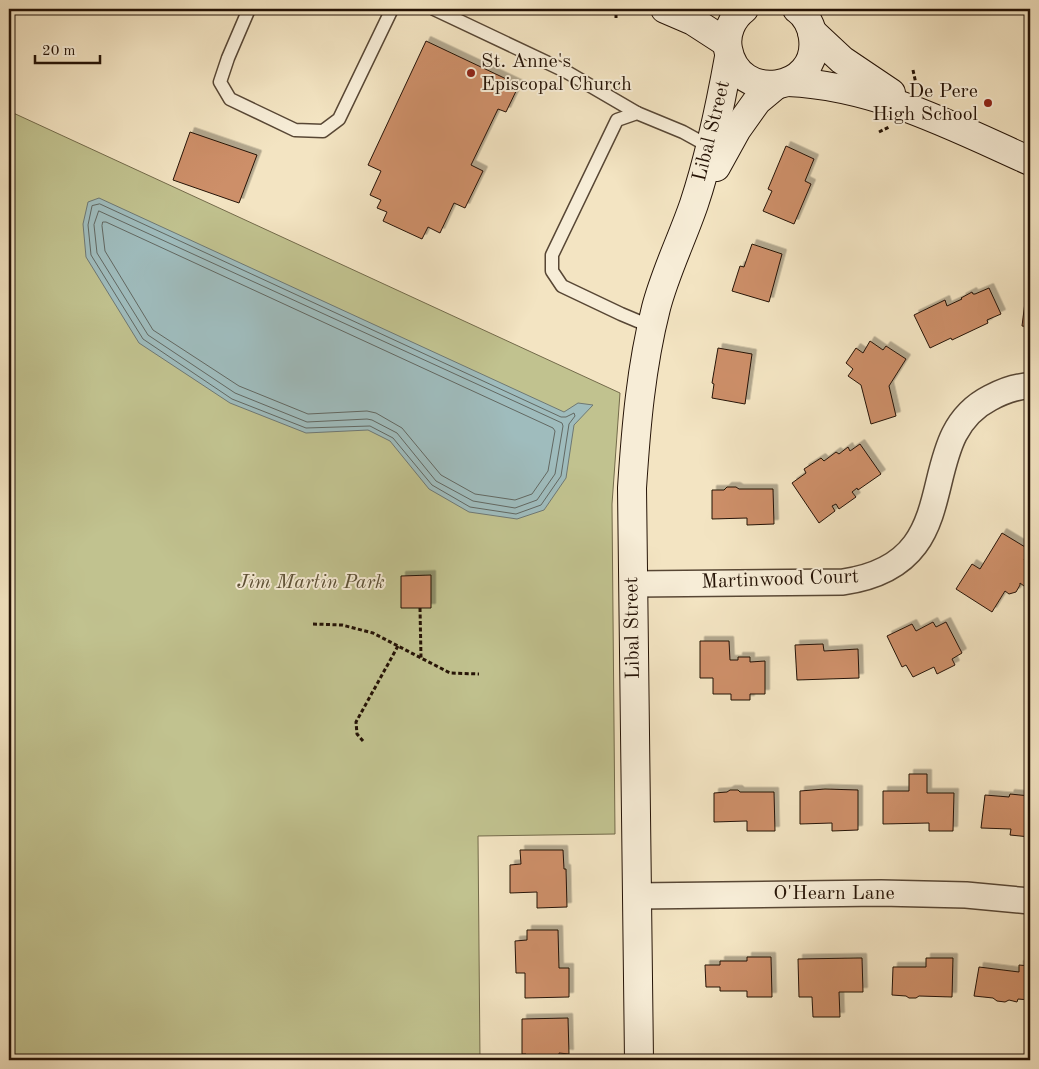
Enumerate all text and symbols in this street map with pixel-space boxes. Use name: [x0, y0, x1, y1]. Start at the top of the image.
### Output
scale bar: [35, 32, 100, 64]
text: 20 m: [42, 44, 76, 59]
place label: St. Anne's Episcopal Church: [481, 52, 632, 95]
marker: St. Anne's Episcopal Church: [465, 67, 477, 79]
street label: Libal Street: [690, 79, 734, 183]
place label: De Pere High School: [872, 82, 978, 125]
marker: De Pere High School: [982, 97, 994, 109]
street label: Martinwood Court: [701, 567, 859, 593]
park label: Jim Martin Park: [237, 573, 385, 593]
street label: Libal Street: [622, 576, 644, 680]
street label: O'Hearn Lane: [773, 884, 895, 904]

